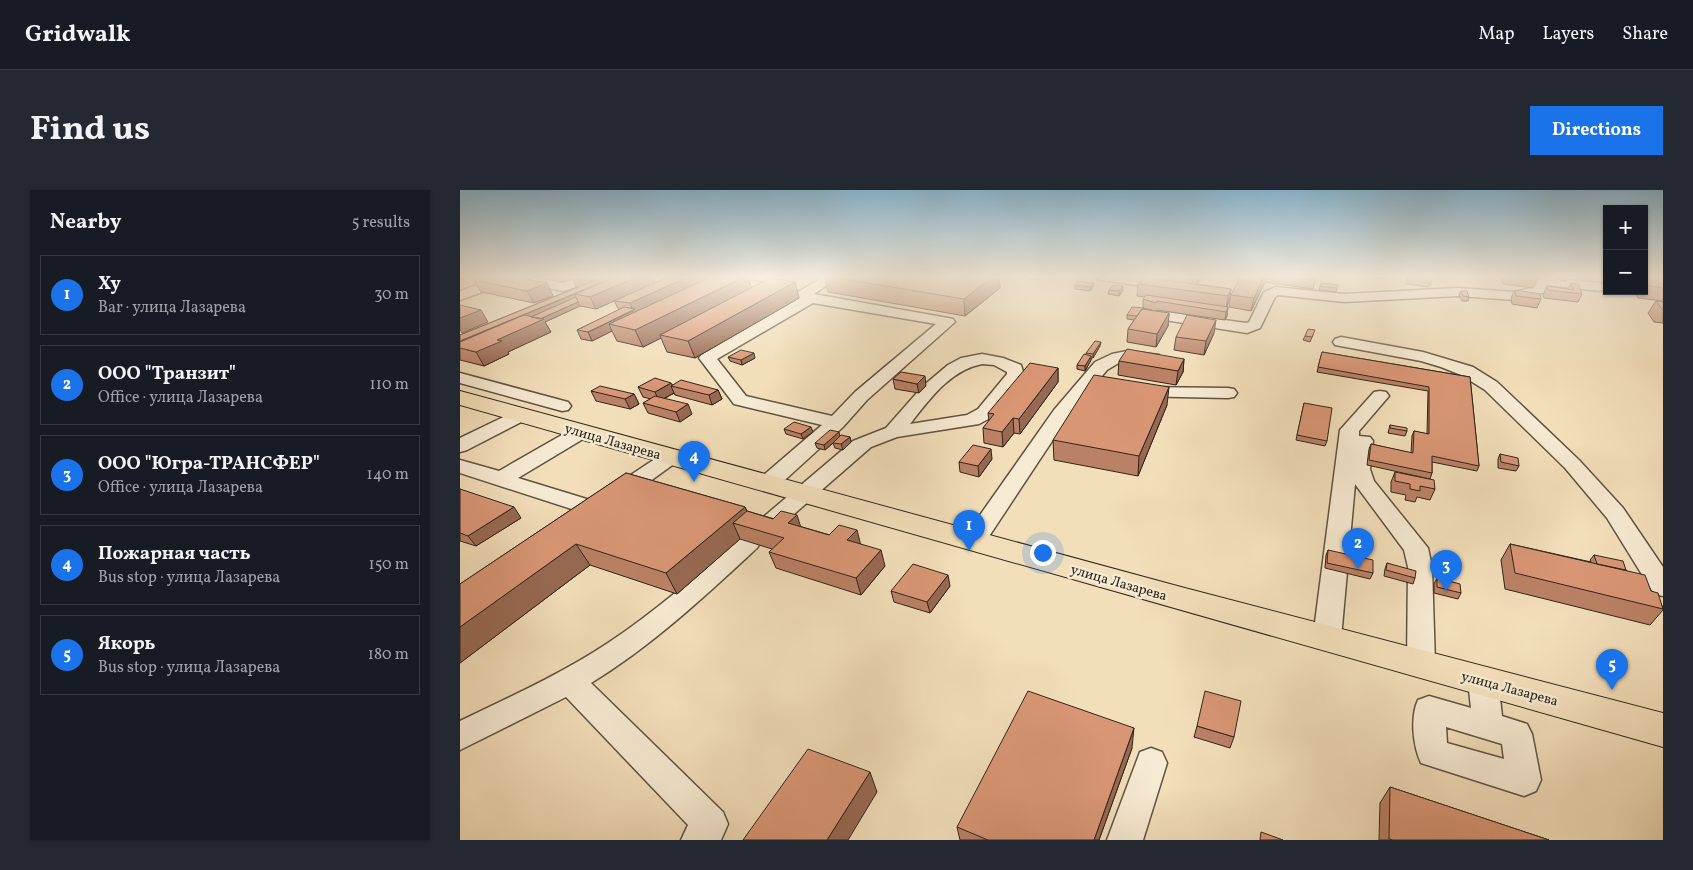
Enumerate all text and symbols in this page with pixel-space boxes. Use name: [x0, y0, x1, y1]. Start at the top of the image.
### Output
text: Gridwalk: [25, 18, 131, 52]
text: Map: [1478, 22, 1514, 47]
text: Layers: [1542, 22, 1594, 47]
text: Share: [1622, 22, 1668, 47]
text: Find us: [30, 106, 150, 154]
button: Directions: [1530, 106, 1663, 155]
map controls: [1603, 205, 1648, 295]
button: +: [1603, 205, 1648, 250]
text: Nearby: [50, 208, 121, 237]
text: 5 results: [352, 212, 410, 234]
button: −: [1603, 250, 1648, 295]
text: Xy: [98, 271, 121, 297]
text: 1: [64, 284, 70, 306]
text: 30 m: [374, 284, 409, 306]
text: Bar · улица Лазарева: [98, 297, 246, 319]
text: ООО "Транзит": [98, 361, 236, 387]
text: 2: [63, 374, 71, 396]
text: 110 m: [370, 374, 409, 396]
text: Office · улица Лазарева: [98, 387, 263, 409]
street label: улица Лазарева: [562, 420, 663, 465]
pin: 4: [678, 441, 710, 482]
text: ООО "Югра-ТРАНСФЕР": [98, 451, 320, 477]
text: 3: [63, 464, 71, 486]
text: 140 m: [367, 464, 409, 486]
text: Office · улица Лазарева: [98, 477, 263, 499]
pin: 1: [953, 510, 985, 551]
pin: 2: [1342, 528, 1374, 569]
your location: [1030, 540, 1056, 566]
text: Пожарная часть: [98, 541, 251, 567]
pin: 3: [1430, 550, 1462, 591]
text: 4: [62, 554, 72, 576]
text: 150 m: [368, 554, 409, 576]
street label: улица Лазарева: [1068, 561, 1169, 606]
text: Bus stop · улица Лазарева: [98, 567, 280, 589]
text: Якорь: [98, 631, 156, 657]
text: 5: [63, 644, 71, 666]
text: 180 m: [368, 644, 409, 666]
pin: 5: [1596, 649, 1628, 690]
text: Bus stop · улица Лазарева: [98, 657, 280, 679]
street label: улица Лазарева: [1459, 667, 1560, 712]

